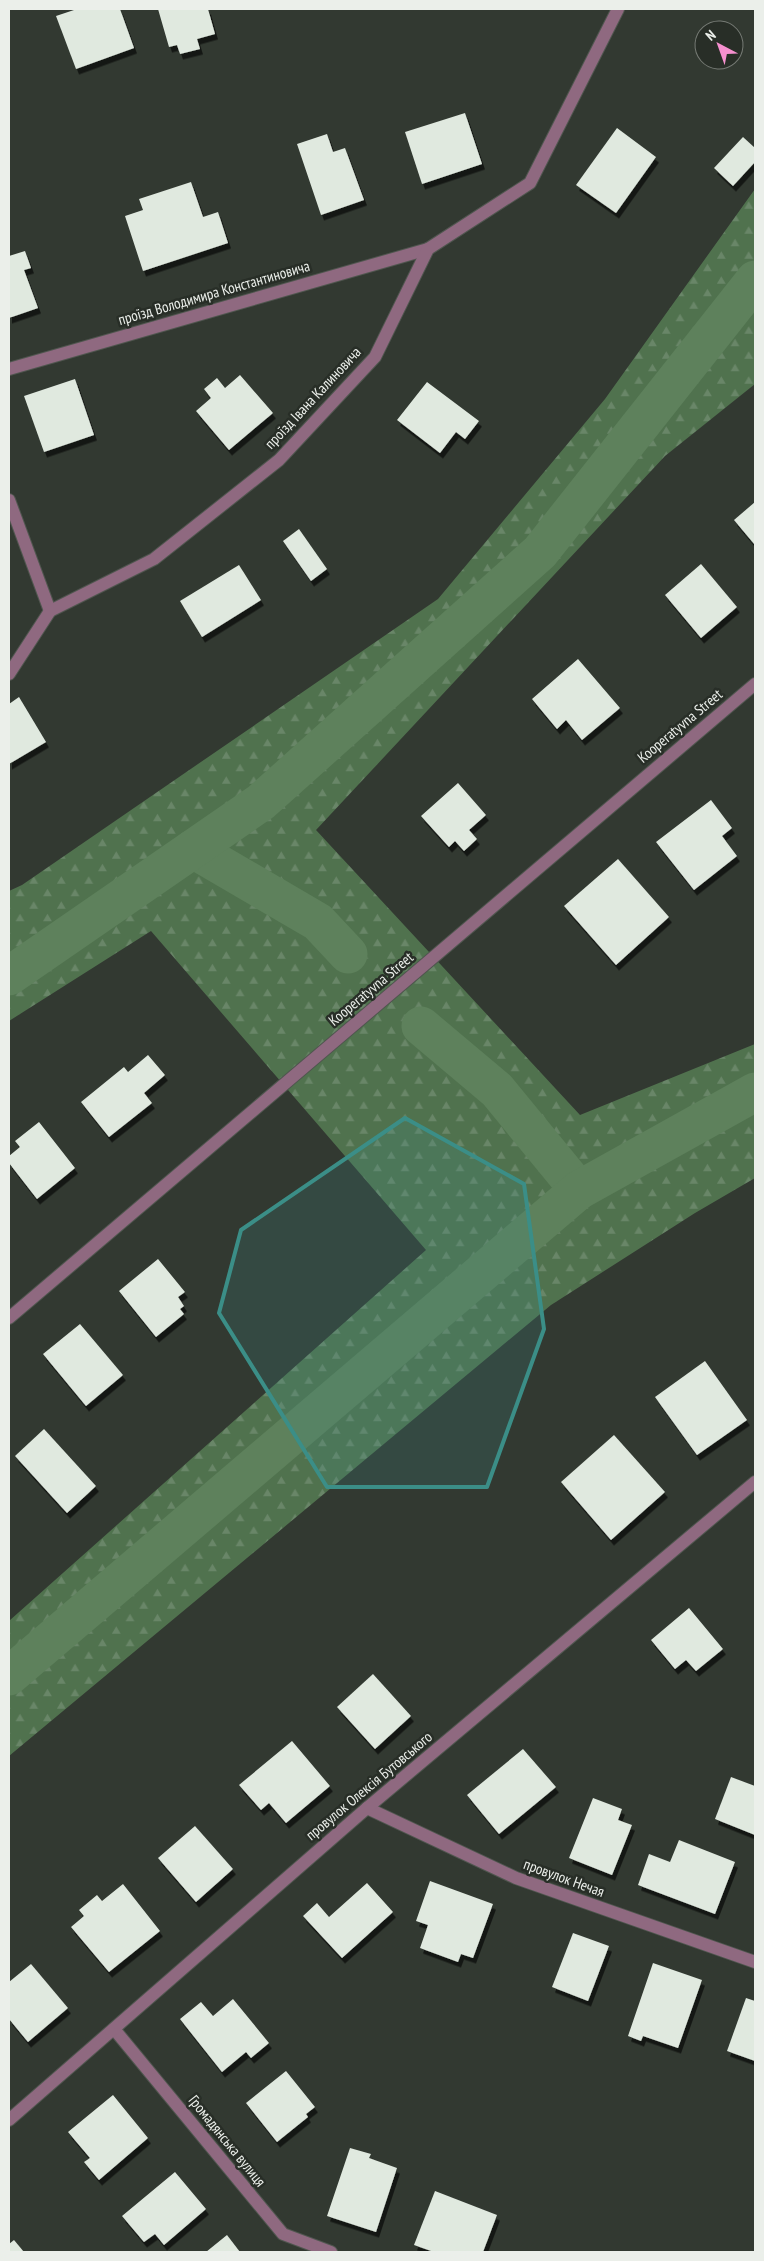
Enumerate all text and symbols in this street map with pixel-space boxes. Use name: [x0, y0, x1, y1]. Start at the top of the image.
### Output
north arrow: [694, 20, 744, 70]
text: N: [702, 26, 719, 44]
street label: проїзд Володимира Константиновича: [116, 256, 312, 329]
street label: проїзд Івана Калиновича: [260, 343, 365, 453]
street label: Kooperatyvna Street: [633, 685, 726, 767]
street label: Kooperatyvna Street: [324, 948, 417, 1030]
street label: провулок Олексія Бутовського: [302, 1727, 436, 1844]
street label: провулок Нечая: [521, 1854, 607, 1901]
street label: Громадянська вулиця: [185, 2091, 270, 2190]

